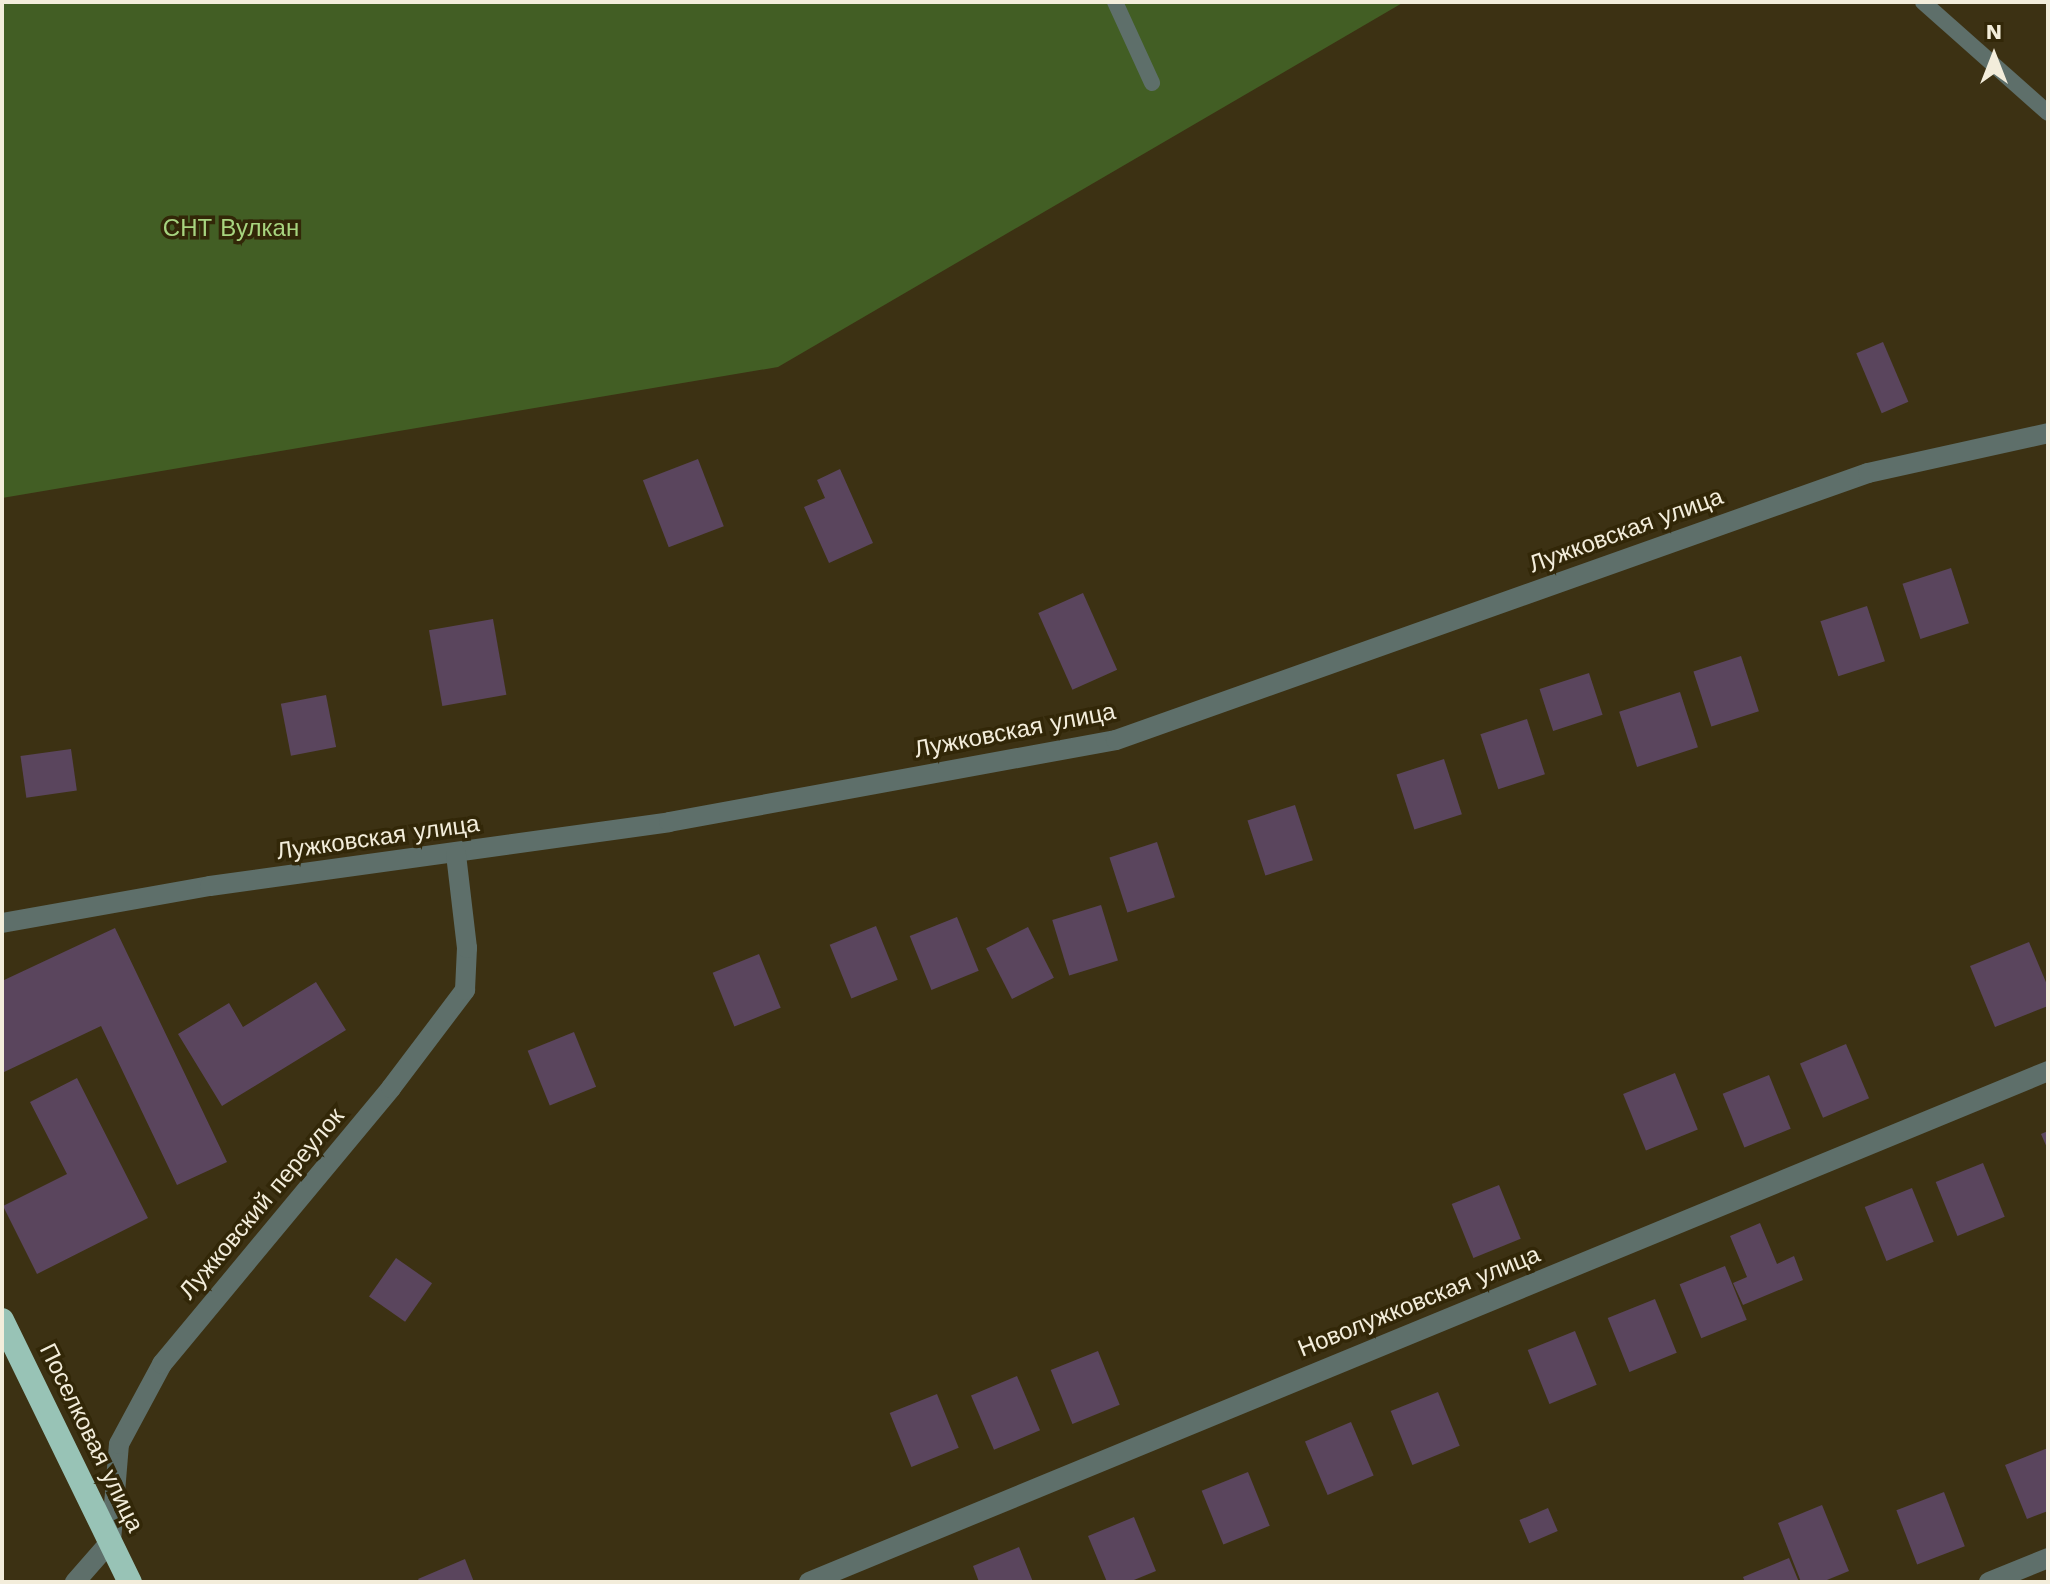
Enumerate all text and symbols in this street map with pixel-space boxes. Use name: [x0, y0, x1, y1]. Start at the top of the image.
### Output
north arrow: [1954, 16, 2034, 96]
text: N: [1986, 19, 2002, 44]
park label: СНТ Вулкан: [163, 215, 299, 243]
street label: Лужковская улица: [1525, 483, 1727, 579]
street label: Лужковская улица: [912, 697, 1118, 765]
street label: Лужковская улица: [275, 810, 481, 866]
street label: Лужковский переулок: [174, 1103, 350, 1305]
street label: Новолужковская улица: [1294, 1240, 1544, 1364]
street label: Поселковая улица: [33, 1339, 149, 1537]

